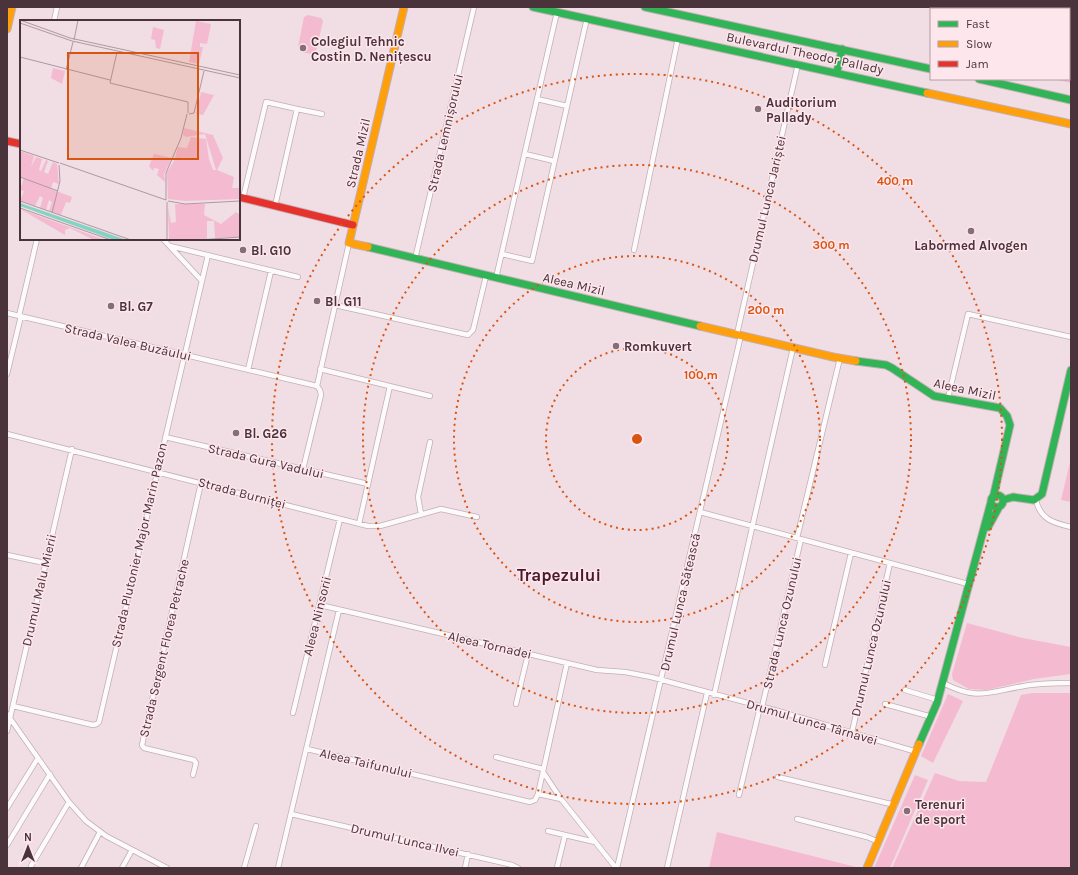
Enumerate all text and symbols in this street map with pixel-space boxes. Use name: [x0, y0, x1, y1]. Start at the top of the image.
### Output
legend: [930, 8, 1070, 80]
text: Fast: [966, 17, 990, 31]
inset map: [20, 20, 240, 240]
street label: Bulevardul Theodor Pallady: [725, 29, 885, 77]
place label: Colegiul Tehnic Costin D. Nenițescu: [311, 34, 432, 65]
text: Slow: [966, 37, 992, 51]
marker: Colegiul Tehnic Costin D. Nenițescu: [298, 43, 308, 53]
text: Jam: [966, 57, 989, 71]
street label: Strada Lemnișorului: [424, 72, 466, 194]
place label: Auditorium Pallady: [766, 95, 837, 125]
marker: Auditorium Pallady: [753, 104, 763, 114]
street label: Strada Mizil: [343, 117, 373, 189]
street label: Drumul Lunca Jariștei: [745, 134, 789, 264]
text: 400 m: [877, 174, 913, 188]
marker: Labormed Alvogen: [966, 226, 976, 236]
text: 300 m: [812, 238, 850, 252]
place label: Labormed Alvogen: [914, 238, 1028, 253]
place label: Bl. G10: [251, 243, 291, 258]
marker: Bl. G10: [238, 245, 248, 255]
street label: Aleea Mizil: [541, 270, 607, 298]
place label: Bl. G11: [325, 294, 362, 309]
marker: Bl. G11: [312, 296, 322, 306]
place label: Bl. G7: [119, 299, 153, 314]
marker: Bl. G7: [106, 301, 116, 311]
text: 200 m: [748, 303, 784, 317]
street label: Strada Valea Buzăului: [63, 320, 193, 364]
place label: Romkuvert: [624, 339, 692, 354]
marker: Romkuvert: [611, 341, 621, 351]
text: 100 m: [684, 368, 718, 382]
street label: Aleea Mizil: [932, 375, 998, 403]
place label: Bl. G26: [244, 426, 287, 441]
marker: Bl. G26: [231, 428, 241, 438]
centre of rings: [630, 432, 644, 446]
street label: Strada Gura Vadului: [206, 440, 326, 482]
street label: Strada Plutonier Major Marin Pazon: [108, 441, 170, 649]
street label: Strada Burniței: [196, 474, 288, 512]
street label: Drumul Malu Mierii: [19, 532, 59, 648]
street label: Drumul Lunca Sătească: [657, 532, 703, 672]
street label: Strada Lunca Ozunului: [760, 556, 804, 690]
street label: Strada Sergent Florea Petrache: [136, 557, 192, 739]
district label: Trapezului: [517, 565, 601, 585]
street label: Aleea Ninsorii: [300, 575, 334, 657]
street label: Drumul Lunca Ozunului: [848, 578, 894, 718]
street label: Aleea Tornadei: [447, 628, 533, 662]
street label: Drumul Lunca Târnavei: [745, 696, 879, 748]
street label: Aleea Taifunului: [318, 745, 414, 781]
place label: Terenuri de sport: [915, 797, 966, 827]
marker: Terenuri de sport: [902, 806, 912, 816]
street label: Drumul Lunca Ilvei: [349, 820, 461, 860]
north arrow: [8, 827, 48, 867]
text: N: [24, 831, 32, 844]

